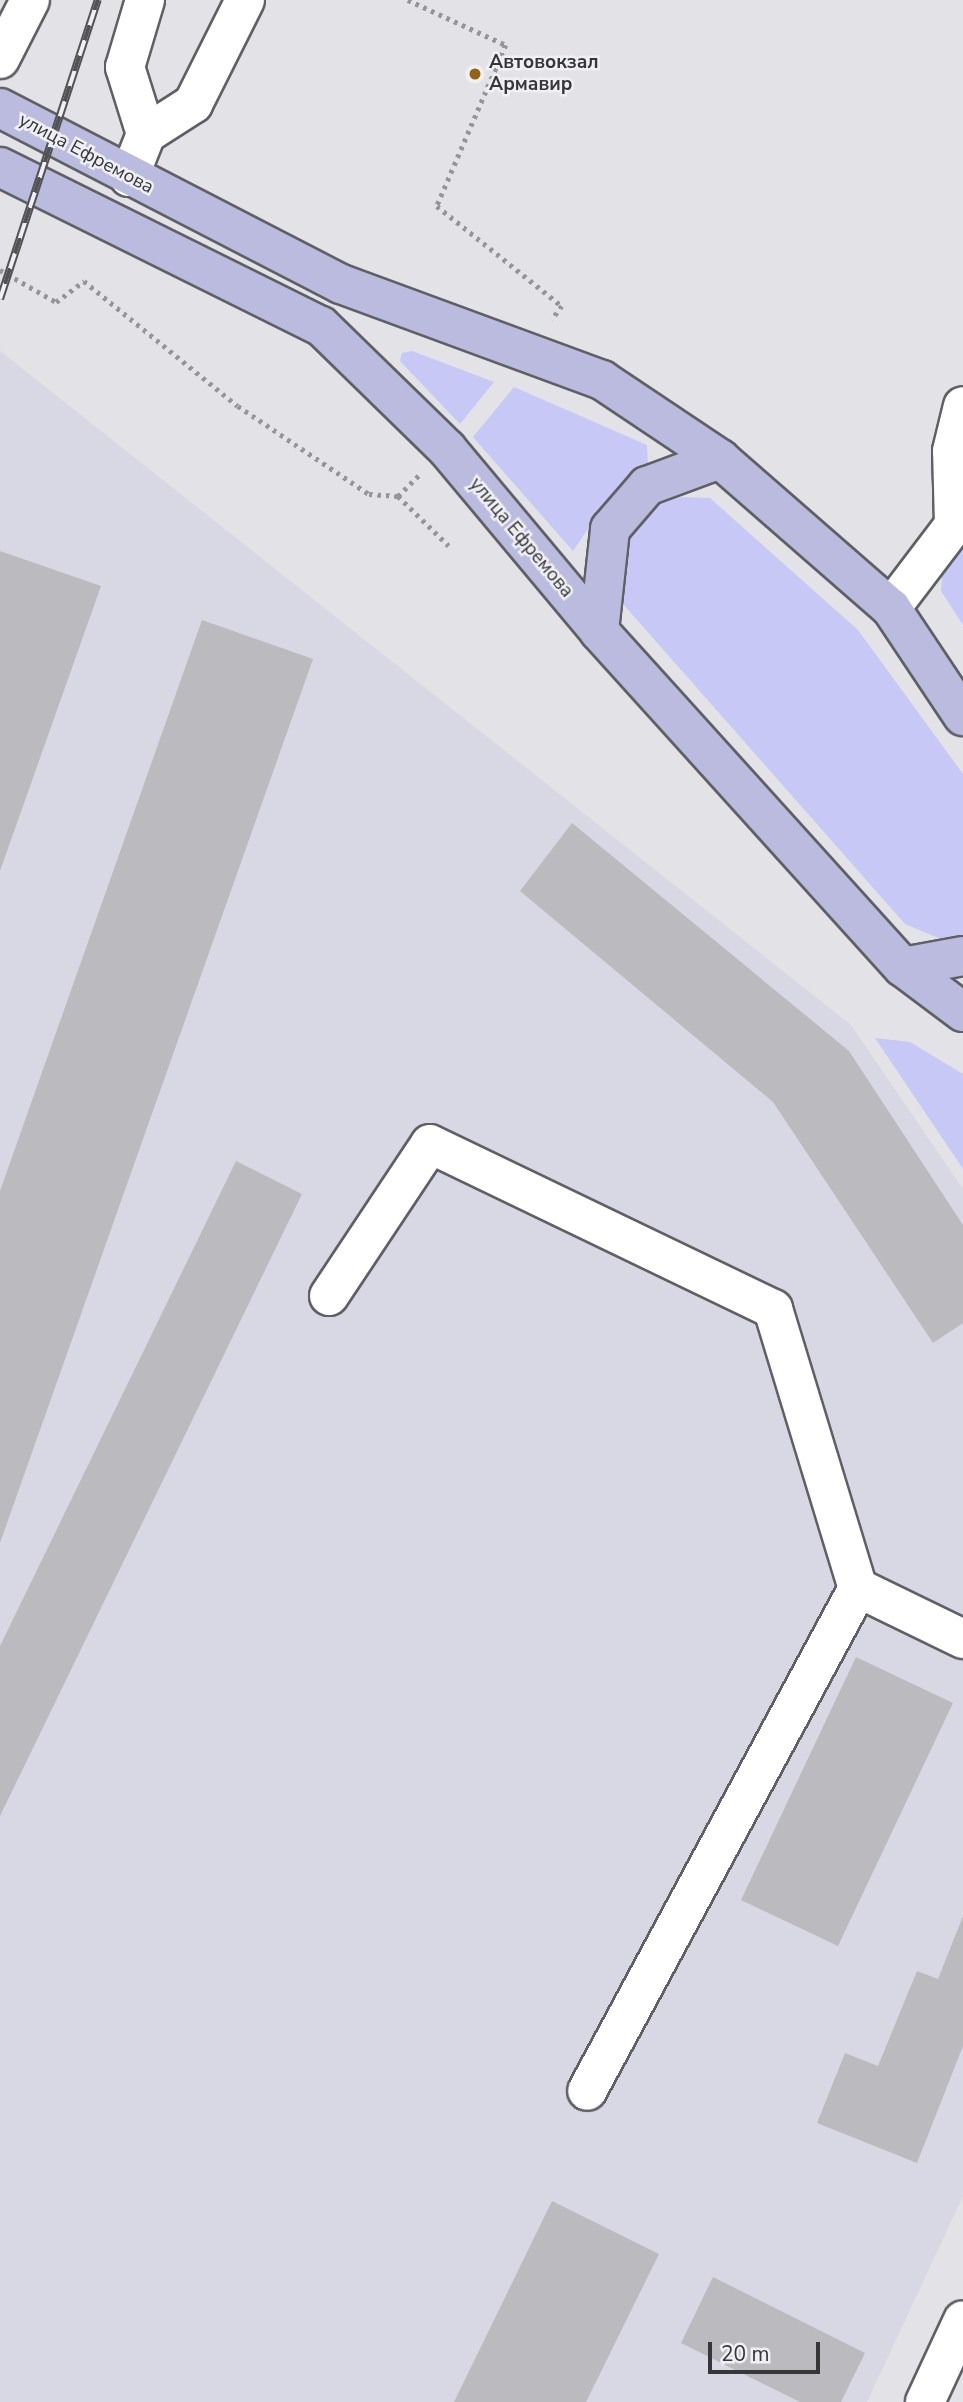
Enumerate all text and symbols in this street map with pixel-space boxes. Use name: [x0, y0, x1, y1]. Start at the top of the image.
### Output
place label: Автовокзал Армавир: [489, 52, 599, 96]
marker: Автовокзал Армавир: [467, 66, 483, 82]
street label: улица Ефремова: [15, 109, 157, 199]
street label: улица Ефремова: [464, 473, 578, 603]
scale bar: [711, 2328, 823, 2372]
text: 20 m: [721, 2340, 770, 2368]

